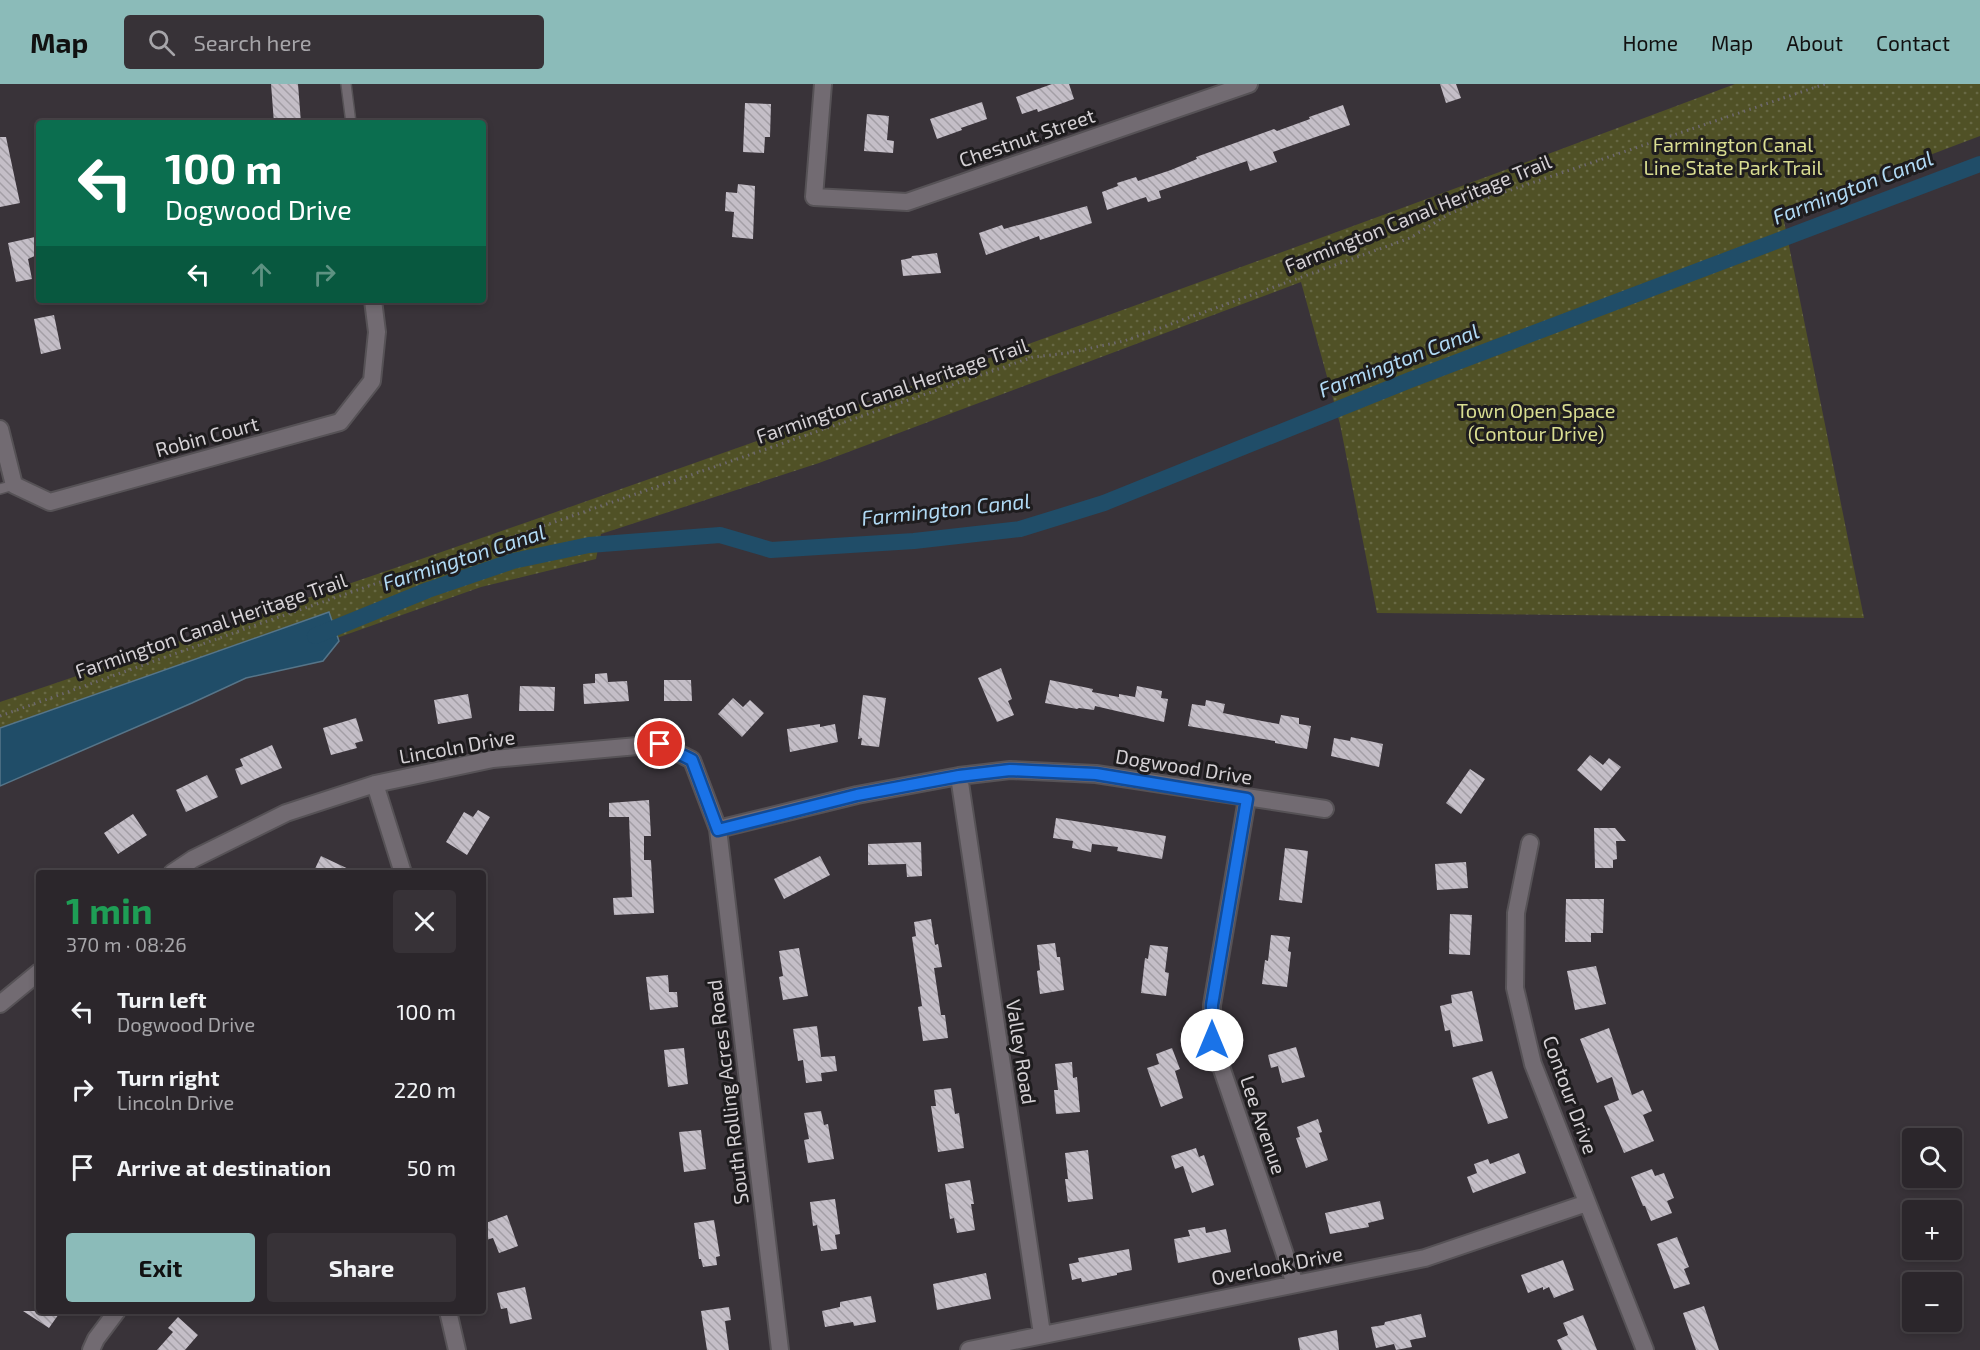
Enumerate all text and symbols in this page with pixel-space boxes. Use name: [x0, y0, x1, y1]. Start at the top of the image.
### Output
search box: [124, 15, 544, 69]
text: Map: [30, 25, 88, 59]
icon: search: [145, 26, 178, 59]
text: Search here: [193, 29, 312, 55]
text: Home: [1622, 30, 1678, 55]
text: Map: [1711, 30, 1753, 55]
text: About: [1786, 30, 1843, 55]
text: Contact: [1876, 30, 1950, 55]
street label: Chestnut Street: [956, 102, 1098, 172]
park label: Farmington Canal Line State Park Trail: [1644, 132, 1823, 179]
text: 100 m: [165, 142, 282, 192]
icon: left: [66, 144, 144, 222]
water label: Farmington Canal: [1769, 145, 1936, 229]
street label: Farmington Canal Heritage Trail: [1281, 148, 1555, 278]
text: Dogwood Drive: [165, 193, 352, 225]
icon: left: [182, 258, 215, 291]
icon: ahead: [245, 258, 278, 291]
icon: right: [308, 258, 341, 291]
water label: Farmington Canal: [1315, 318, 1482, 402]
street label: Farmington Canal Heritage Trail: [753, 332, 1031, 448]
park label: Town Open Space (Contour Drive): [1456, 398, 1616, 445]
street label: Robin Court: [153, 411, 261, 461]
water label: Farmington Canal: [860, 487, 1032, 530]
water label: Farmington Canal: [379, 518, 548, 595]
street label: Farmington Canal Heritage Trail: [72, 567, 350, 683]
pin: [634, 718, 685, 769]
street label: Lincoln Drive: [397, 724, 517, 768]
icon: arrive: [643, 727, 676, 760]
street label: Dogwood Drive: [1114, 743, 1254, 789]
text: 1 min: [66, 888, 153, 931]
button: close: [393, 890, 456, 953]
text: 370 m · 08:26: [66, 932, 187, 956]
street label: South Rolling Acres Road: [701, 978, 753, 1206]
text: Turn left: [117, 986, 206, 1012]
icon: left: [66, 995, 99, 1028]
text: 100 m: [397, 998, 456, 1024]
street label: Valley Road: [1002, 998, 1042, 1106]
position arrow: [1180, 1008, 1244, 1072]
text: Dogwood Drive: [117, 1012, 255, 1036]
street label: Contour Drive: [1538, 1032, 1603, 1157]
text: Turn right: [117, 1064, 219, 1090]
street label: Lee Avenue: [1236, 1072, 1292, 1177]
icon: right: [66, 1073, 99, 1106]
text: 220 m: [394, 1076, 456, 1102]
text: Lincoln Drive: [117, 1090, 234, 1114]
map controls: [1902, 1128, 1962, 1332]
button: search: [1902, 1128, 1962, 1188]
icon: arrive: [66, 1151, 99, 1184]
text: Arrive at destination: [117, 1154, 331, 1180]
text: 50 m: [407, 1154, 456, 1180]
button: +: [1902, 1200, 1962, 1260]
button: Exit: [66, 1233, 255, 1302]
button: Share: [267, 1233, 456, 1302]
street label: Overlook Drive: [1209, 1241, 1344, 1290]
button: −: [1902, 1272, 1962, 1332]

